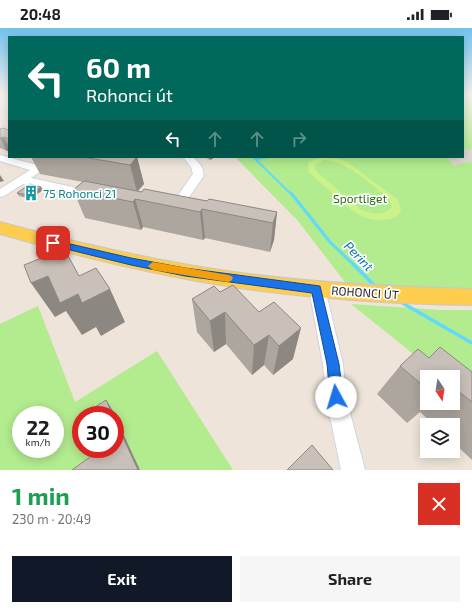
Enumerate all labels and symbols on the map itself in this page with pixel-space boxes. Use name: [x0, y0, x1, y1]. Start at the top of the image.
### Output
building icon: 75 Rohonci 21: [22, 184, 40, 202]
place label: 75 Rohonci 21: [43, 186, 116, 200]
park label: Sportliget: [333, 191, 387, 205]
pin: [36, 226, 70, 260]
water label: Perint: [341, 238, 377, 274]
street label: ROHONCI ÚT: [331, 283, 399, 301]
north arrow: [420, 370, 460, 410]
position arrow: [315, 376, 357, 418]
speed limit sign: 30: [72, 406, 124, 458]

